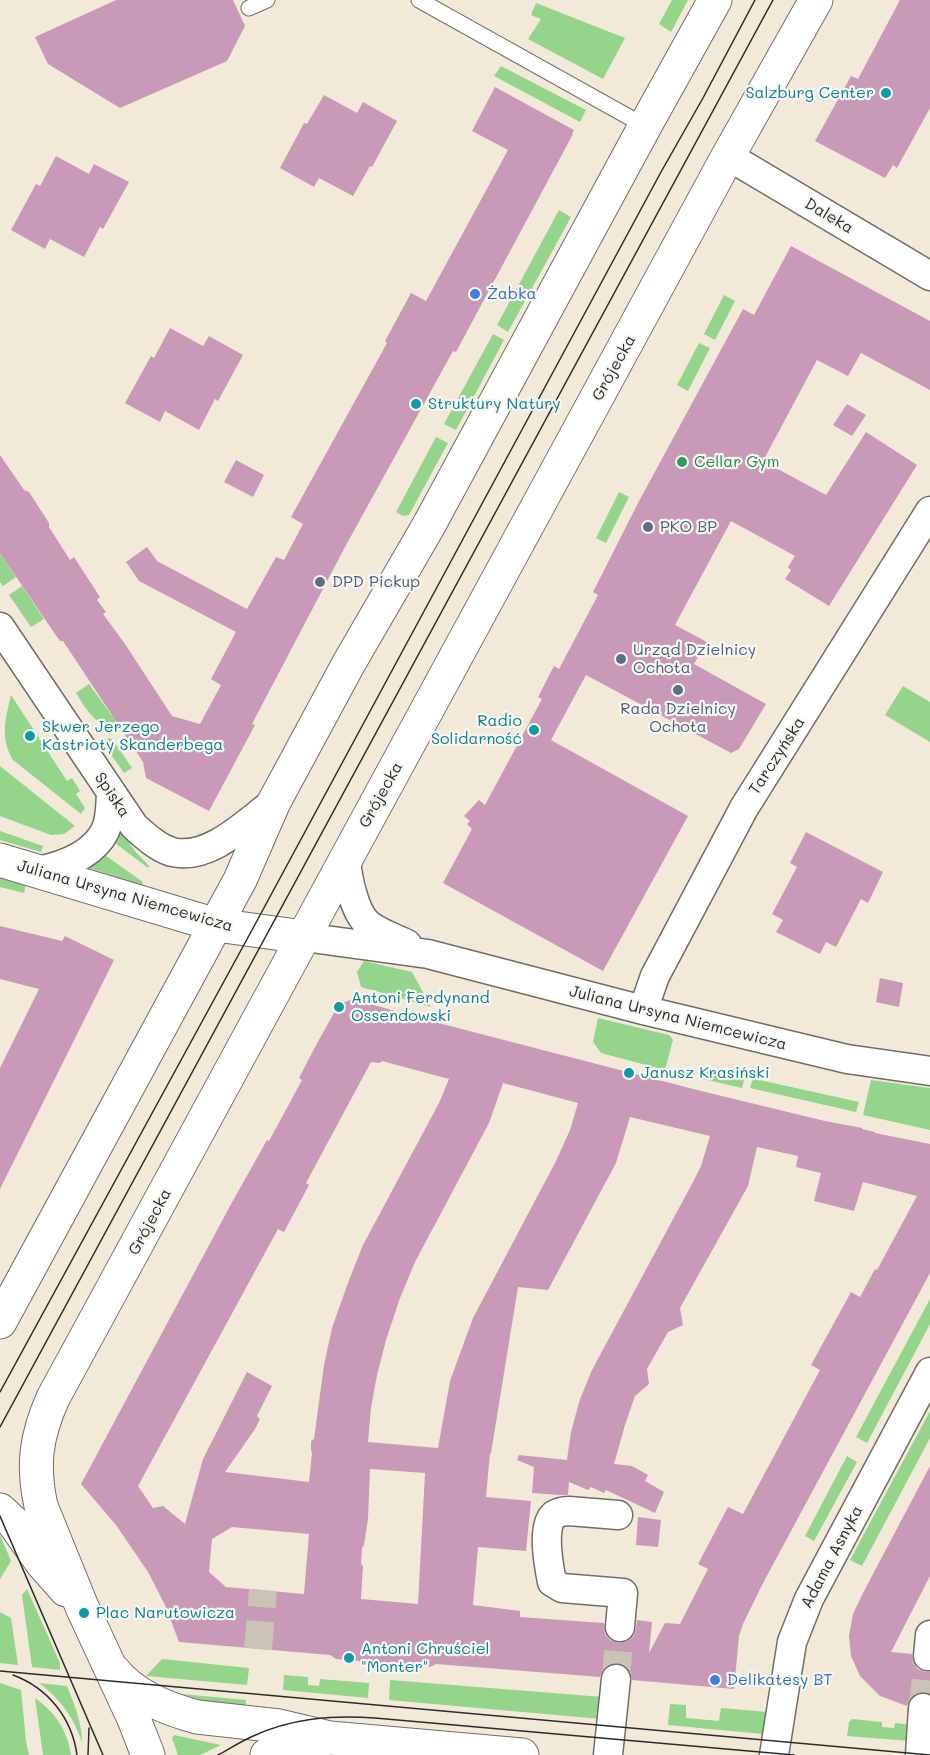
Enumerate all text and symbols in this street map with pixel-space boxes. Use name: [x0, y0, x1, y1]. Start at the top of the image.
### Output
place label: Salzburg Center: [746, 83, 874, 103]
marker: Salzburg Center: [879, 86, 893, 100]
street label: Daleka: [801, 194, 857, 238]
place label: Żabka: [487, 284, 536, 304]
marker: Żabka: [468, 287, 482, 301]
street label: Grójecka: [588, 332, 640, 404]
place label: Struktury Natury: [428, 394, 561, 414]
marker: Struktury Natury: [409, 397, 423, 411]
place label: Cellar Gym: [694, 452, 779, 472]
marker: Cellar Gym: [675, 455, 689, 469]
place label: PKO BP: [660, 517, 717, 537]
marker: PKO BP: [641, 520, 655, 534]
place label: DPD Pickup: [332, 572, 420, 592]
marker: DPD Pickup: [313, 575, 327, 589]
place label: Urząd Dzielnicy Ochota: [633, 640, 756, 678]
marker: Urząd Dzielnicy Ochota: [614, 652, 628, 666]
marker: Rada Dzielnicy Ochota: [671, 683, 685, 697]
place label: Rada Dzielnicy Ochota: [620, 699, 736, 737]
place label: Radio Solidarność: [431, 711, 522, 749]
street label: Tarczyńska: [745, 714, 809, 798]
place label: Skwer Jerzego Kastrioty Skanderbega: [42, 717, 223, 755]
marker: Radio Solidarność: [527, 723, 541, 737]
marker: Skwer Jerzego Kastrioty Skanderbega: [23, 729, 37, 743]
street label: Grójecka: [355, 759, 407, 831]
street label: Spiska: [90, 769, 134, 821]
street label: Juliana Ursyna Niemcewicza: [15, 856, 235, 936]
street label: Juliana Ursyna Niemcewicza: [567, 982, 789, 1054]
place label: Antoni Ferdynand Ossendowski: [351, 988, 490, 1026]
marker: Antoni Ferdynand Ossendowski: [332, 1000, 346, 1014]
place label: Janusz Krasiński: [641, 1063, 770, 1083]
marker: Janusz Krasiński: [622, 1066, 636, 1080]
street label: Grójecka: [124, 1185, 176, 1259]
street label: Adama Asnyka: [797, 1502, 867, 1612]
place label: Plac Narutowicza: [96, 1603, 235, 1623]
marker: Plac Narutowicza: [77, 1606, 91, 1620]
place label: Antoni Chruściel "Monter": [361, 1639, 490, 1677]
marker: Antoni Chruściel "Monter": [342, 1651, 356, 1665]
place label: Delikatesy BT: [727, 1670, 832, 1690]
marker: Delikatesy BT: [708, 1673, 722, 1687]

